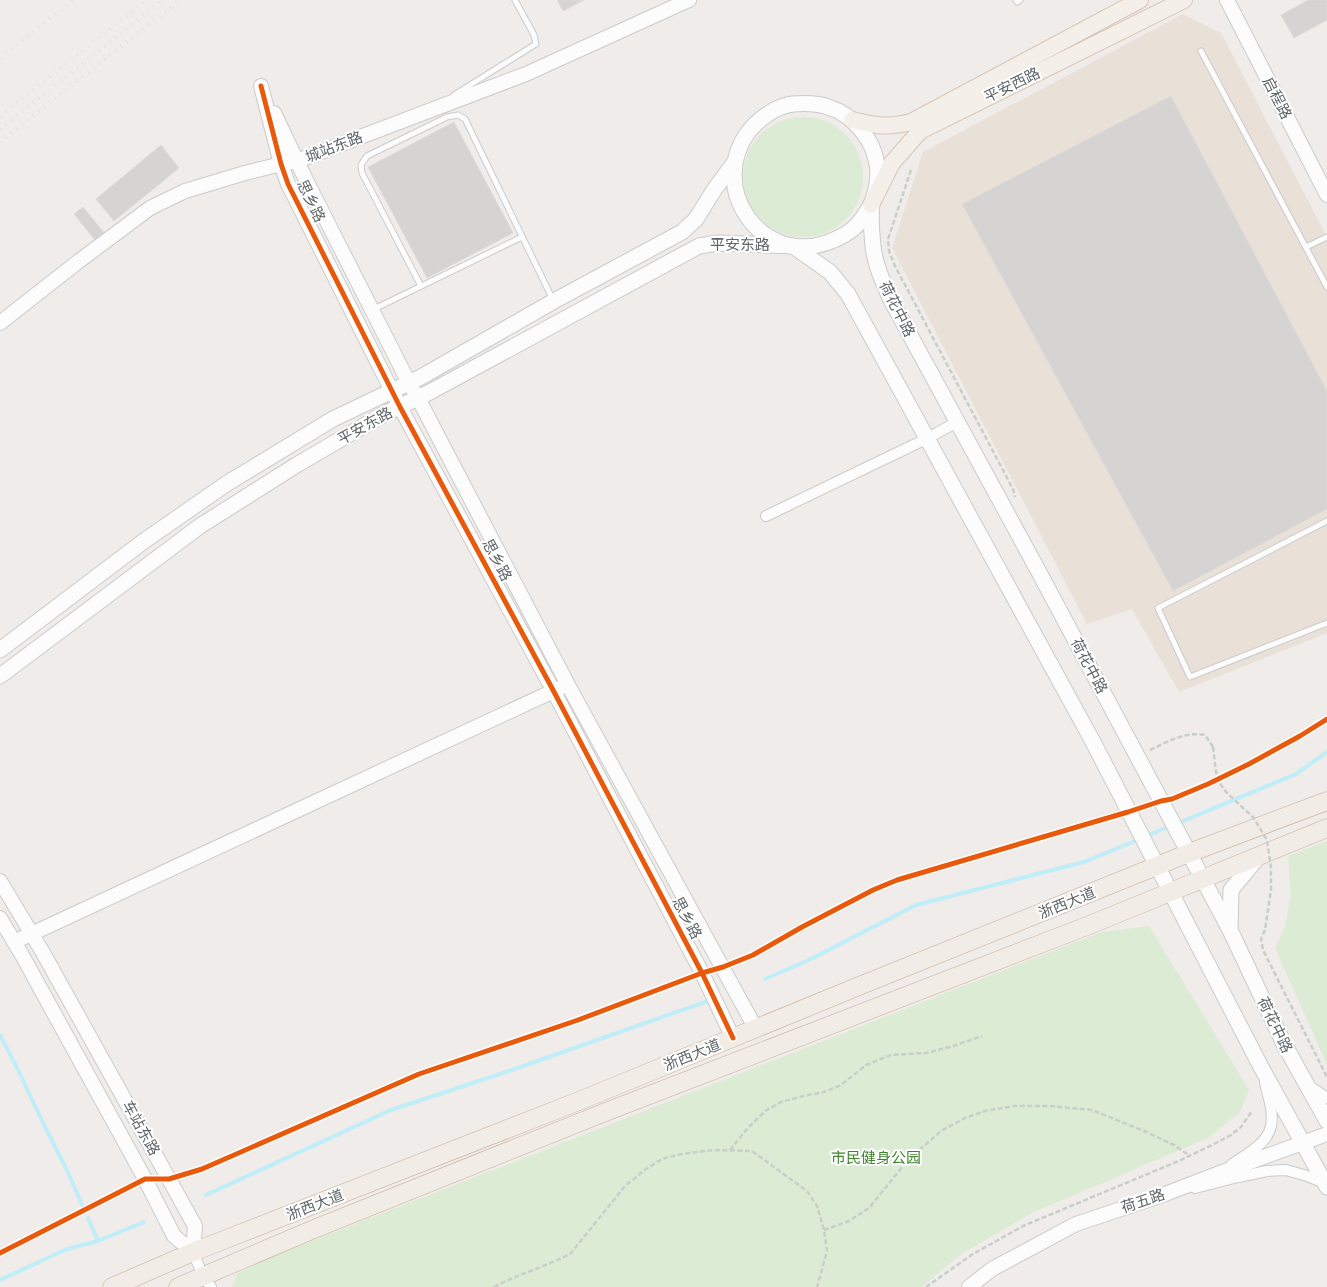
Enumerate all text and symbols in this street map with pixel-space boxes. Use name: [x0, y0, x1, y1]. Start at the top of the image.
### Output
street label: 平安西路: [980, 62, 1043, 107]
street label: 启程路: [1258, 73, 1297, 123]
street label: 城站东路: [302, 126, 366, 167]
street label: 思乡路: [292, 176, 331, 226]
street label: 平安东路: [710, 234, 770, 255]
street label: 荷花中路: [874, 277, 920, 340]
street label: 平安东路: [333, 402, 396, 449]
street label: 思乡路: [478, 535, 517, 585]
street label: 荷花中路: [1066, 634, 1113, 697]
street label: 浙西大道: [1035, 882, 1099, 924]
street label: 思乡路: [668, 893, 707, 943]
street label: 荷花中路: [1253, 993, 1298, 1056]
street label: 浙西大道: [660, 1034, 724, 1076]
street label: 车站东路: [118, 1096, 165, 1159]
park label: 市民健身公园: [831, 1147, 921, 1168]
street label: 荷五路: [1118, 1183, 1168, 1218]
street label: 浙西大道: [283, 1184, 347, 1225]

